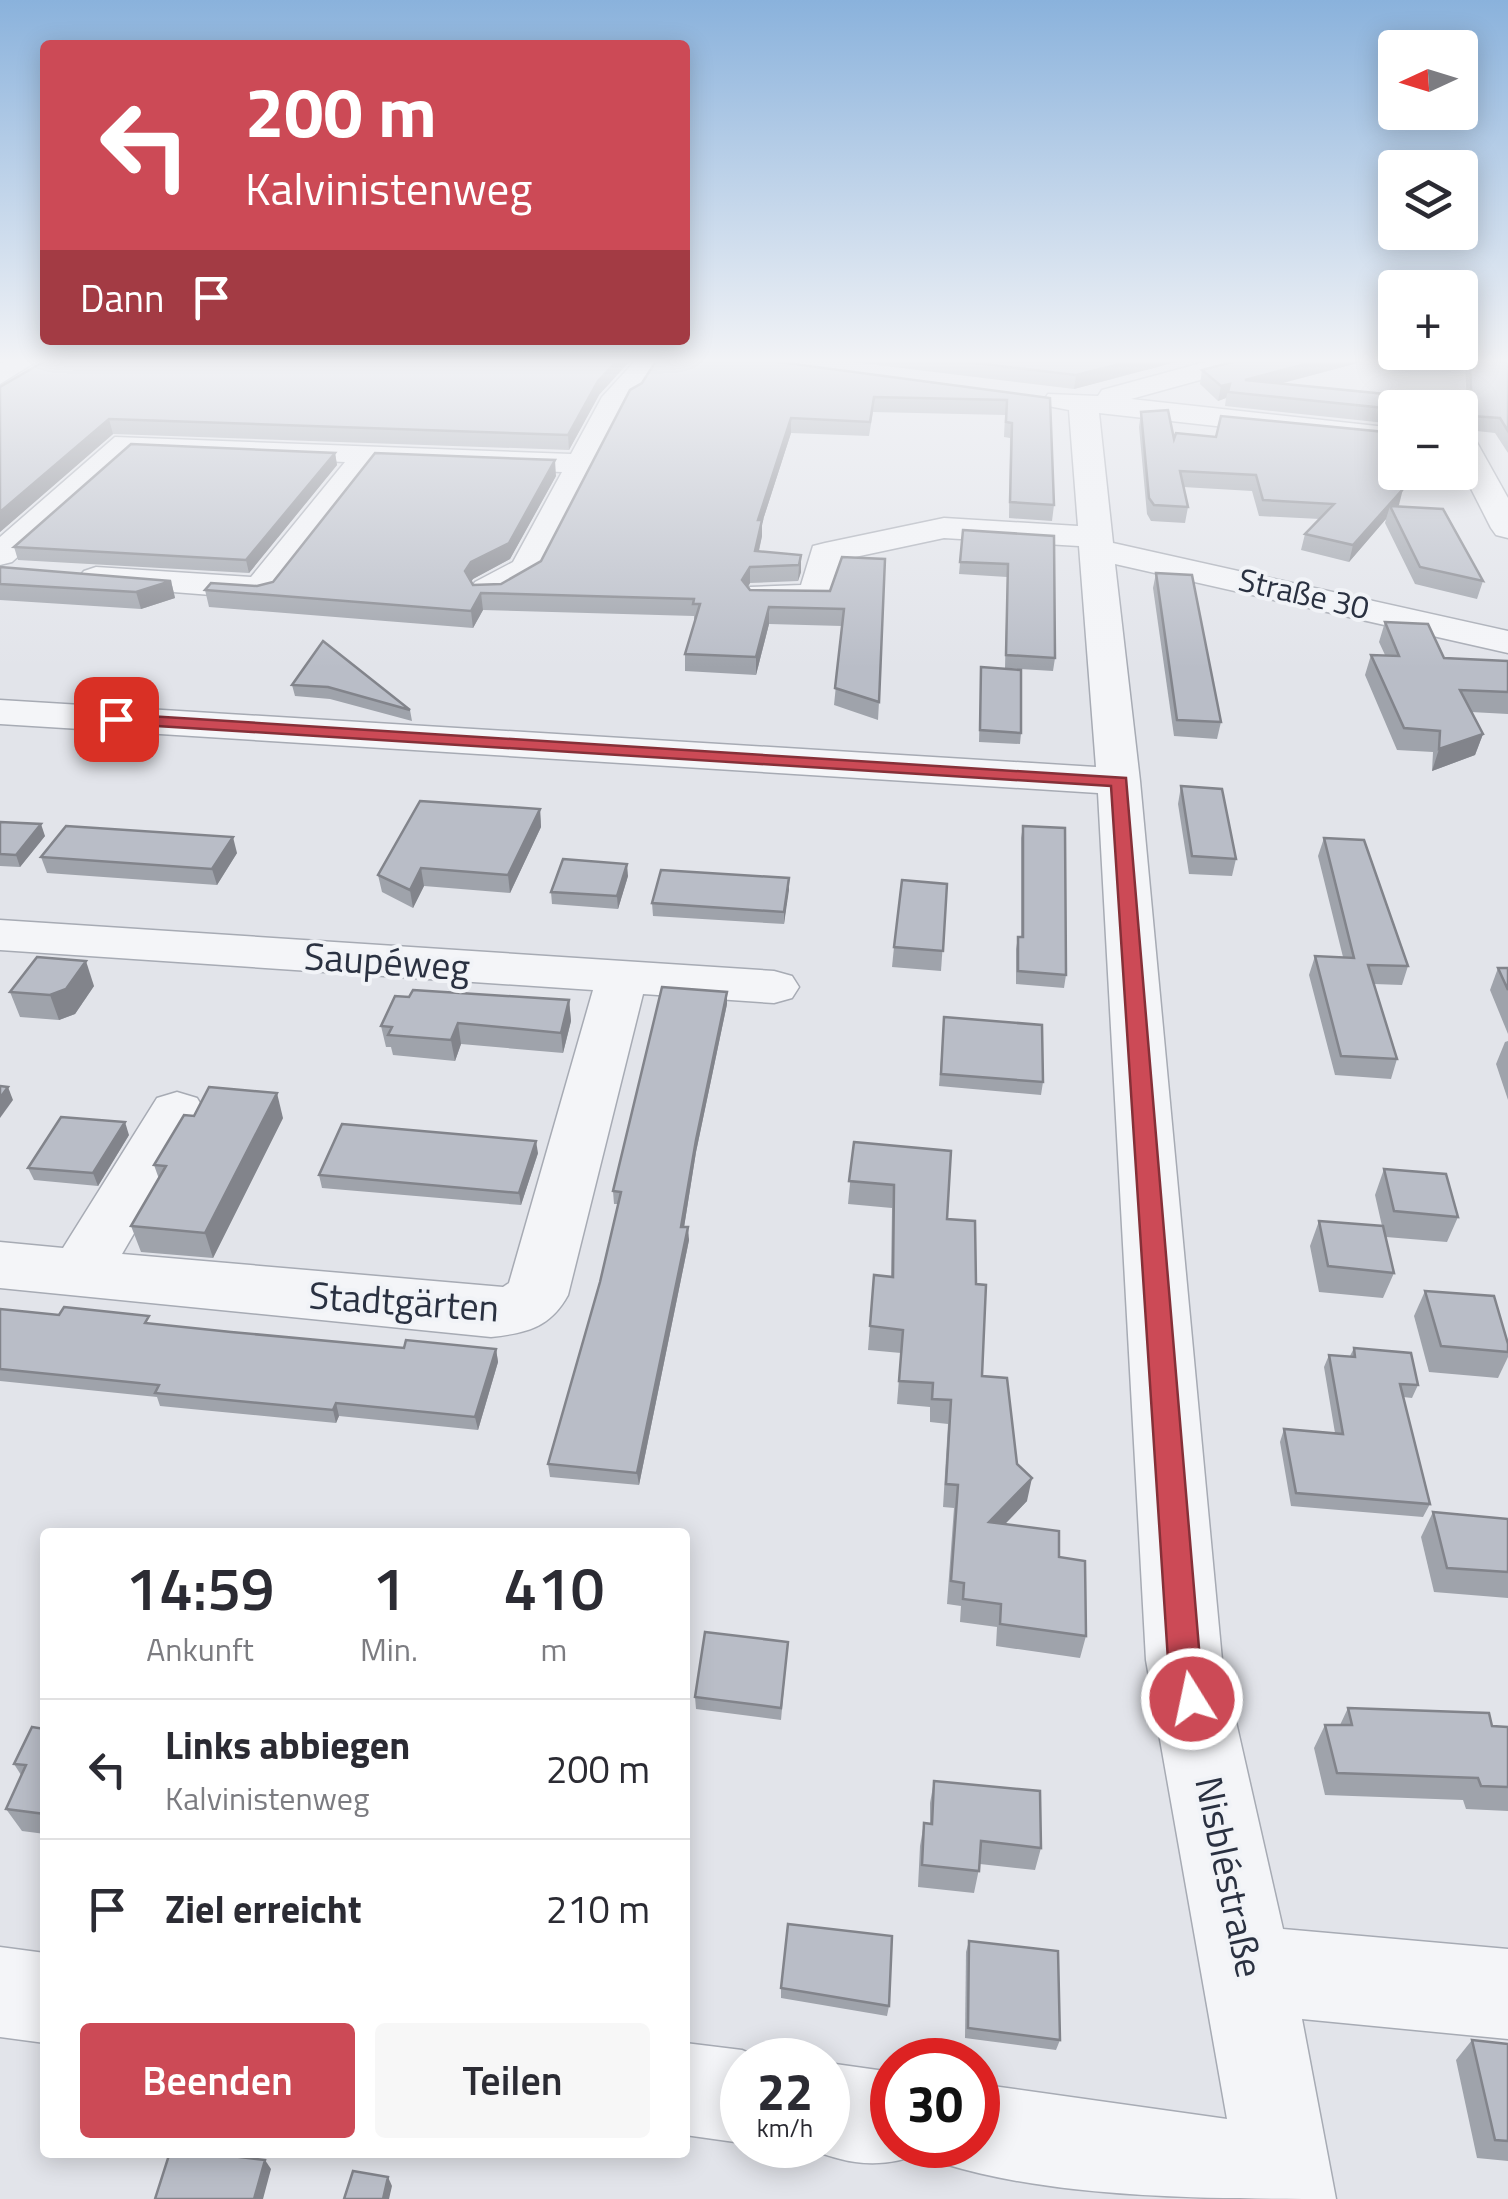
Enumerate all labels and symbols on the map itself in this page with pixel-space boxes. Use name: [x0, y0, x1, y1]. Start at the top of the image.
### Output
north arrow: [1378, 30, 1478, 130]
street label: Straße 30: [1234, 555, 1374, 631]
pin: [74, 677, 159, 762]
street label: Saupéweg: [302, 926, 472, 996]
street label: Stadtgärten: [307, 1265, 501, 1337]
position arrow: [1140, 1647, 1244, 1751]
street label: Nisbléstraße: [1180, 1771, 1280, 1983]
speed limit sign: 30: [870, 2038, 1000, 2168]

